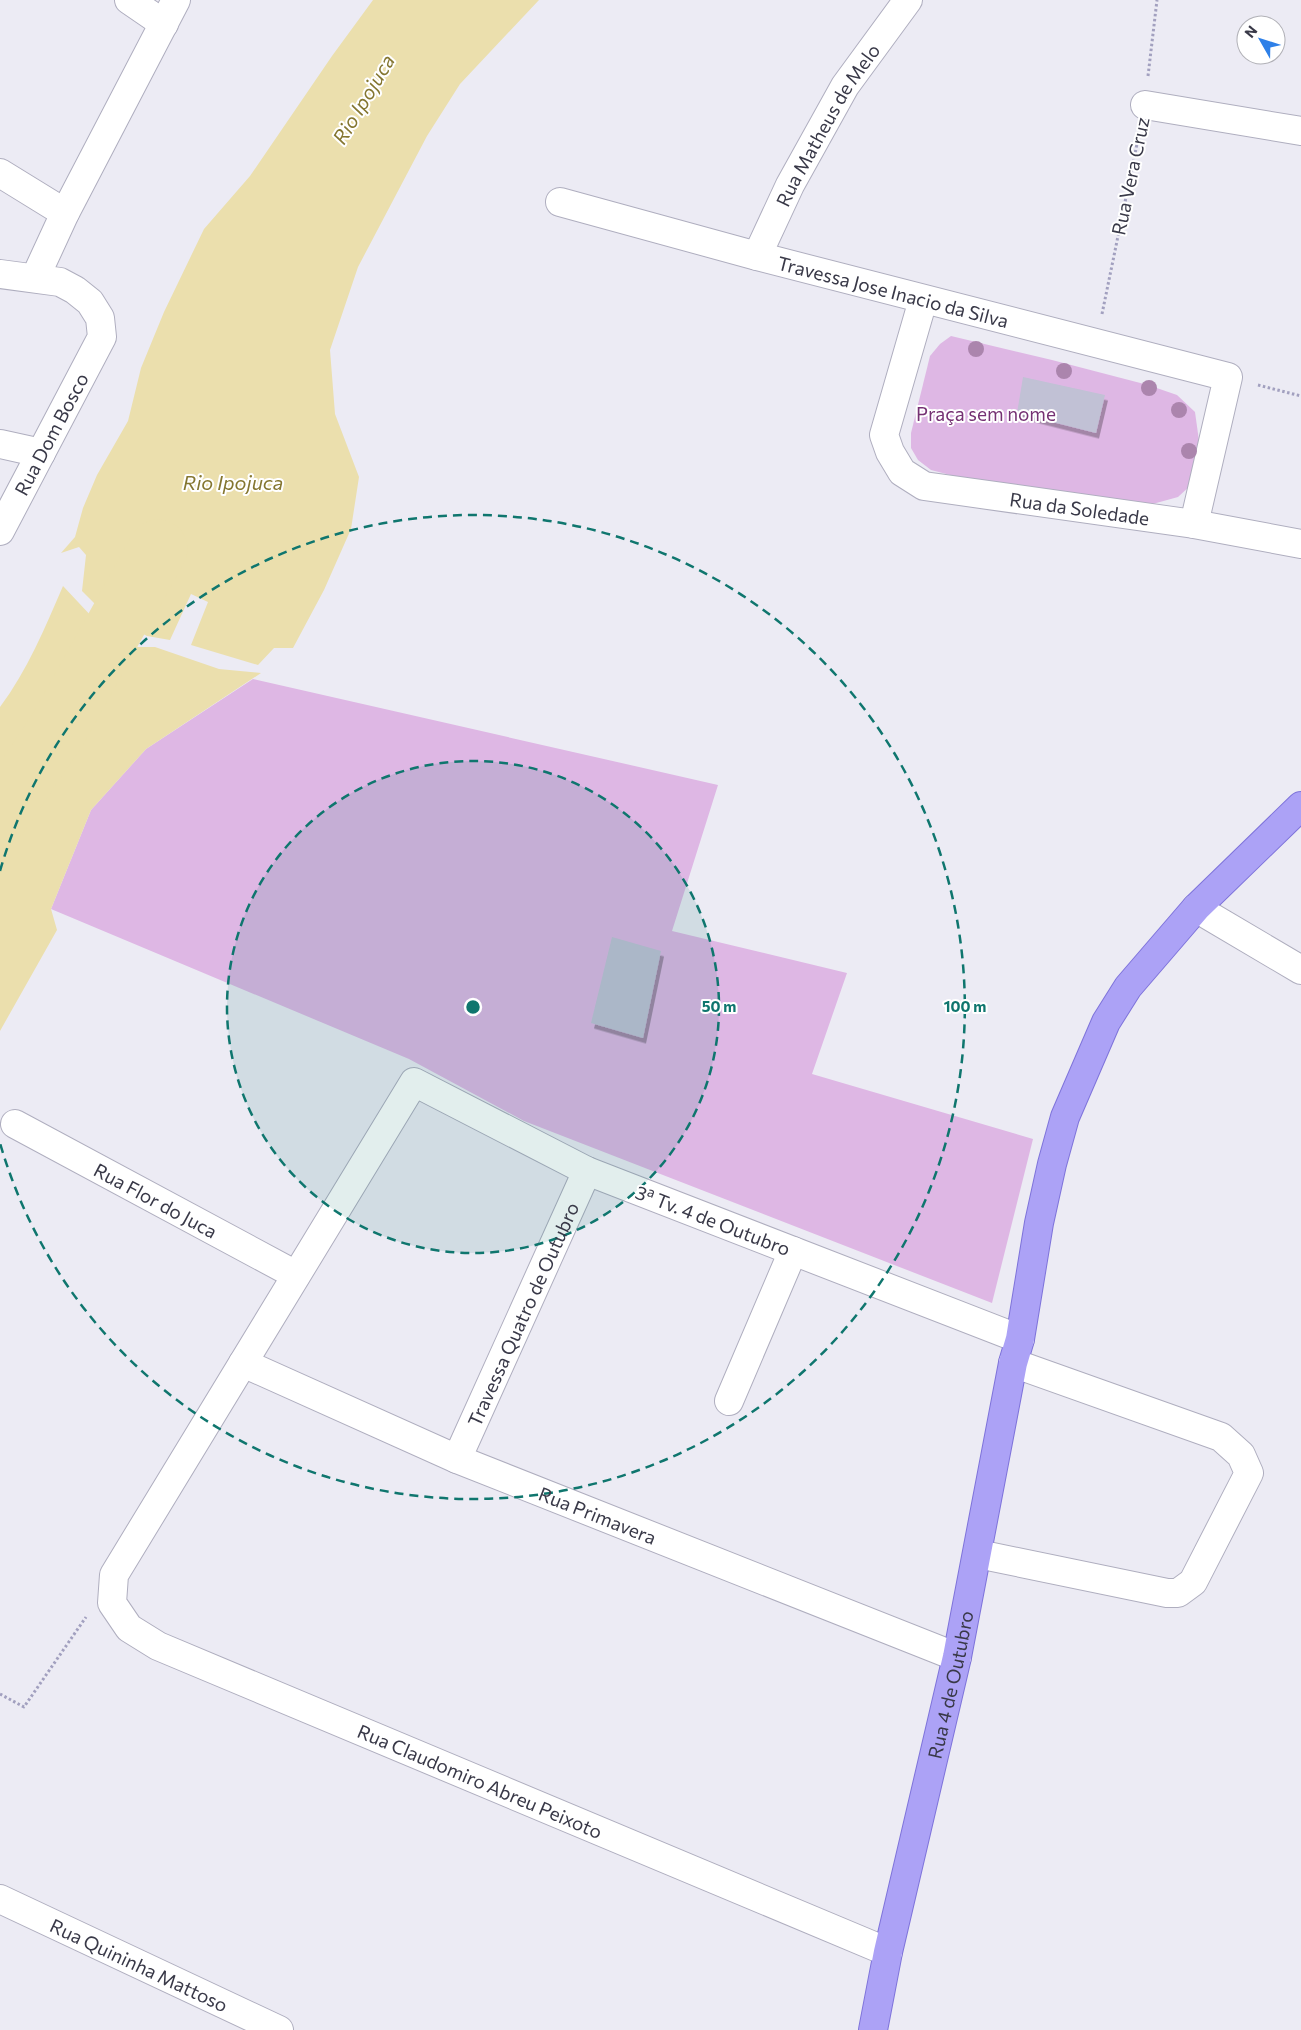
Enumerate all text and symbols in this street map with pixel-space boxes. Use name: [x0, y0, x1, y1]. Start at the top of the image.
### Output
north arrow: [1236, 15, 1286, 65]
text: N: [1241, 22, 1260, 41]
street label: Rua Matheus de Melo: [770, 39, 884, 210]
water label: Rio Ipojuca: [327, 50, 399, 148]
street label: Rua Vera Cruz: [1106, 115, 1154, 237]
street label: Travessa Jose Inacio da Silva: [775, 250, 1011, 332]
street label: Rua Dom Bosco: [9, 369, 93, 499]
park label: Praça sem nome: [916, 402, 1056, 425]
water label: Rio Ipojuca: [183, 470, 283, 494]
street label: Rua da Soledade: [1008, 487, 1151, 529]
text: 50 m: [702, 997, 736, 1015]
text: 100 m: [944, 997, 986, 1015]
centre of rings: [464, 998, 482, 1016]
street label: Rua Flor do Juca: [90, 1157, 222, 1242]
street label: 3ª Tv. 4 de Outubro: [632, 1180, 794, 1260]
street label: Travessa Quatro de Outubro: [462, 1198, 583, 1430]
street label: Rua Primavera: [536, 1481, 660, 1548]
street label: Rua 4 de Outubro: [922, 1609, 977, 1761]
street label: Rua Claudomiro Abreu Peixoto: [354, 1719, 606, 1843]
street label: Rua Quininha Mattoso: [47, 1913, 232, 2016]

